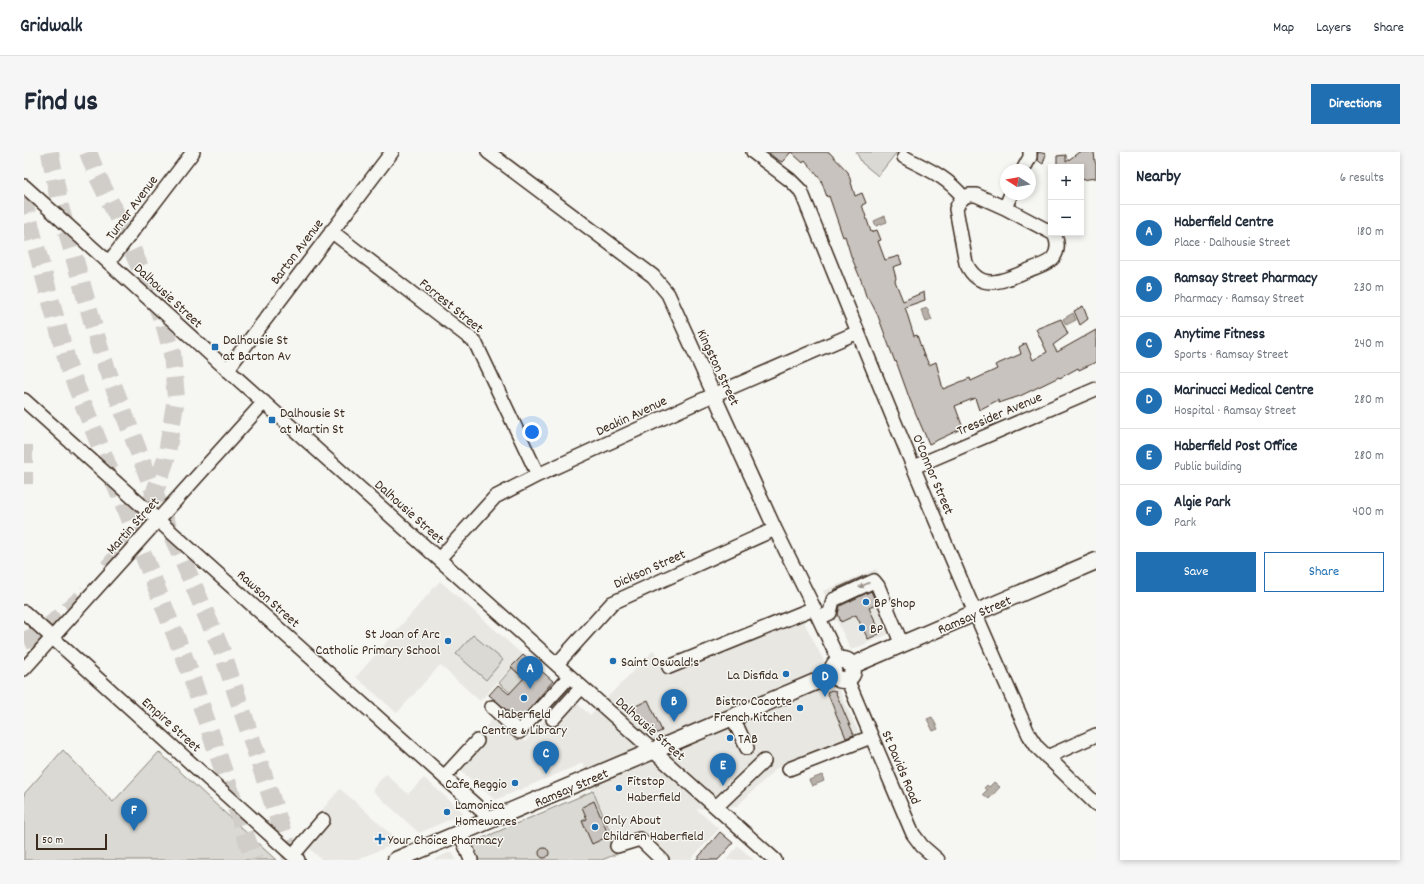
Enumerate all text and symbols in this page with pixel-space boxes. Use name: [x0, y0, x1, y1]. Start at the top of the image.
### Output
text: Gridwalk: [20, 14, 83, 41]
text: Map: [1273, 18, 1294, 38]
text: Layers: [1316, 18, 1351, 38]
text: Share: [1373, 18, 1404, 38]
text: Find us: [24, 84, 98, 124]
button: Directions: [1311, 84, 1400, 124]
north arrow: [1000, 164, 1036, 200]
map controls: [1048, 164, 1084, 236]
button: +: [1048, 164, 1084, 200]
text: Nearby: [1136, 166, 1180, 190]
text: 6 results: [1340, 169, 1384, 188]
street label: Turner Avenue: [102, 172, 164, 245]
button: −: [1048, 200, 1084, 236]
text: Haberfield Centre: [1174, 212, 1274, 234]
street label: Barton Avenue: [266, 215, 329, 289]
text: A: [1145, 223, 1153, 242]
text: 180 m: [1357, 223, 1384, 242]
text: Place · Dalhousie Street: [1174, 234, 1290, 253]
street label: Dalhousie Street: [129, 259, 207, 334]
text: Ramsay Street Pharmacy: [1174, 268, 1317, 290]
street label: Forrest Street: [414, 274, 487, 339]
text: B: [1146, 279, 1152, 298]
text: 230 m: [1354, 279, 1384, 298]
text: Pharmacy · Ramsay Street: [1174, 290, 1304, 309]
text: Anytime Fitness: [1174, 324, 1265, 346]
street label: Kingston Street: [691, 326, 744, 410]
place label: Dalhousie St at Barton Av: [223, 331, 291, 367]
text: C: [1146, 335, 1152, 354]
text: 240 m: [1354, 335, 1384, 354]
marker: Dalhousie St at Barton Av: [210, 342, 220, 352]
text: Sports · Ramsay Street: [1174, 346, 1288, 365]
text: Marinucci Medical Centre: [1174, 380, 1314, 402]
street label: Tressider Avenue: [954, 388, 1045, 442]
text: D: [1146, 391, 1152, 410]
text: 280 m: [1354, 391, 1384, 410]
street label: Deakin Avenue: [593, 392, 671, 442]
text: Hospital · Ramsay Street: [1174, 402, 1296, 421]
place label: Dalhousie St at Martin St: [280, 404, 345, 440]
marker: Dalhousie St at Martin St: [267, 415, 277, 425]
your location: [522, 422, 542, 442]
street label: O'Connor Street: [906, 432, 958, 518]
text: Haberfield Post Office: [1174, 436, 1297, 458]
text: E: [1146, 447, 1152, 466]
text: 280 m: [1354, 447, 1384, 466]
text: Public building: [1174, 458, 1242, 477]
street label: Dalhousie Street: [369, 476, 448, 549]
text: Algie Park: [1174, 492, 1231, 514]
street label: Martin Street: [102, 493, 165, 560]
text: F: [1146, 503, 1152, 522]
text: 400 m: [1353, 503, 1384, 522]
text: Park: [1174, 514, 1196, 533]
street label: Dickson Street: [611, 545, 689, 595]
button: Save: [1136, 552, 1256, 592]
button: Share: [1264, 552, 1384, 592]
street label: Rawson Street: [232, 566, 303, 633]
one-way arrow: [858, 582, 869, 588]
street label: Ramsay Street: [935, 591, 1015, 640]
place label: BP Shop: [874, 594, 915, 614]
marker: BP Shop: [861, 597, 871, 607]
place label: BP: [870, 620, 883, 640]
marker: BP: [857, 623, 867, 633]
place label: St Joan of Arc Catholic Primary School: [316, 625, 441, 661]
marker: St Joan of Arc Catholic Primary School: [443, 636, 453, 646]
place label: Saint Oswald's: [621, 653, 699, 673]
pin: A: [517, 656, 543, 689]
marker: Saint Oswald's: [608, 656, 618, 666]
pin: D: [812, 664, 838, 697]
place label: La Disfida: [727, 666, 778, 686]
marker: La Disfida: [781, 669, 791, 679]
pin: B: [661, 689, 687, 722]
place label: Bistro Cocotte French Kitchen: [714, 692, 792, 728]
street label: Empire Street: [137, 693, 205, 758]
marker: Haberfield Centre & Library: [519, 693, 529, 703]
street label: Dalhousie Street: [610, 693, 689, 766]
marker: Bistro Cocotte French Kitchen: [795, 703, 805, 713]
place label: Haberfield Centre & Library: [481, 705, 567, 741]
street label: St Davids Road: [876, 728, 925, 808]
place label: TAB: [738, 730, 758, 750]
marker: TAB: [725, 733, 735, 743]
pin: C: [533, 741, 559, 774]
pin: E: [710, 753, 736, 786]
street label: Ramsay Street: [532, 764, 612, 813]
place label: Fitstop Haberfield: [627, 772, 681, 808]
place label: Cafe Reggio: [445, 775, 507, 795]
marker: Cafe Reggio: [510, 778, 520, 788]
marker: Fitstop Haberfield: [614, 783, 624, 793]
place label: Lamonica Homewares: [455, 796, 517, 832]
pin: F: [121, 798, 147, 831]
marker: Lamonica Homewares: [442, 807, 452, 817]
place label: Only About Children Haberfield: [603, 811, 704, 847]
marker: Only About Children Haberfield: [590, 822, 600, 832]
place label: Your Choice Pharmacy: [388, 831, 503, 851]
scale bar: [36, 832, 107, 851]
text: 50 m: [42, 833, 63, 849]
marker: Your Choice Pharmacy: [375, 834, 385, 844]

